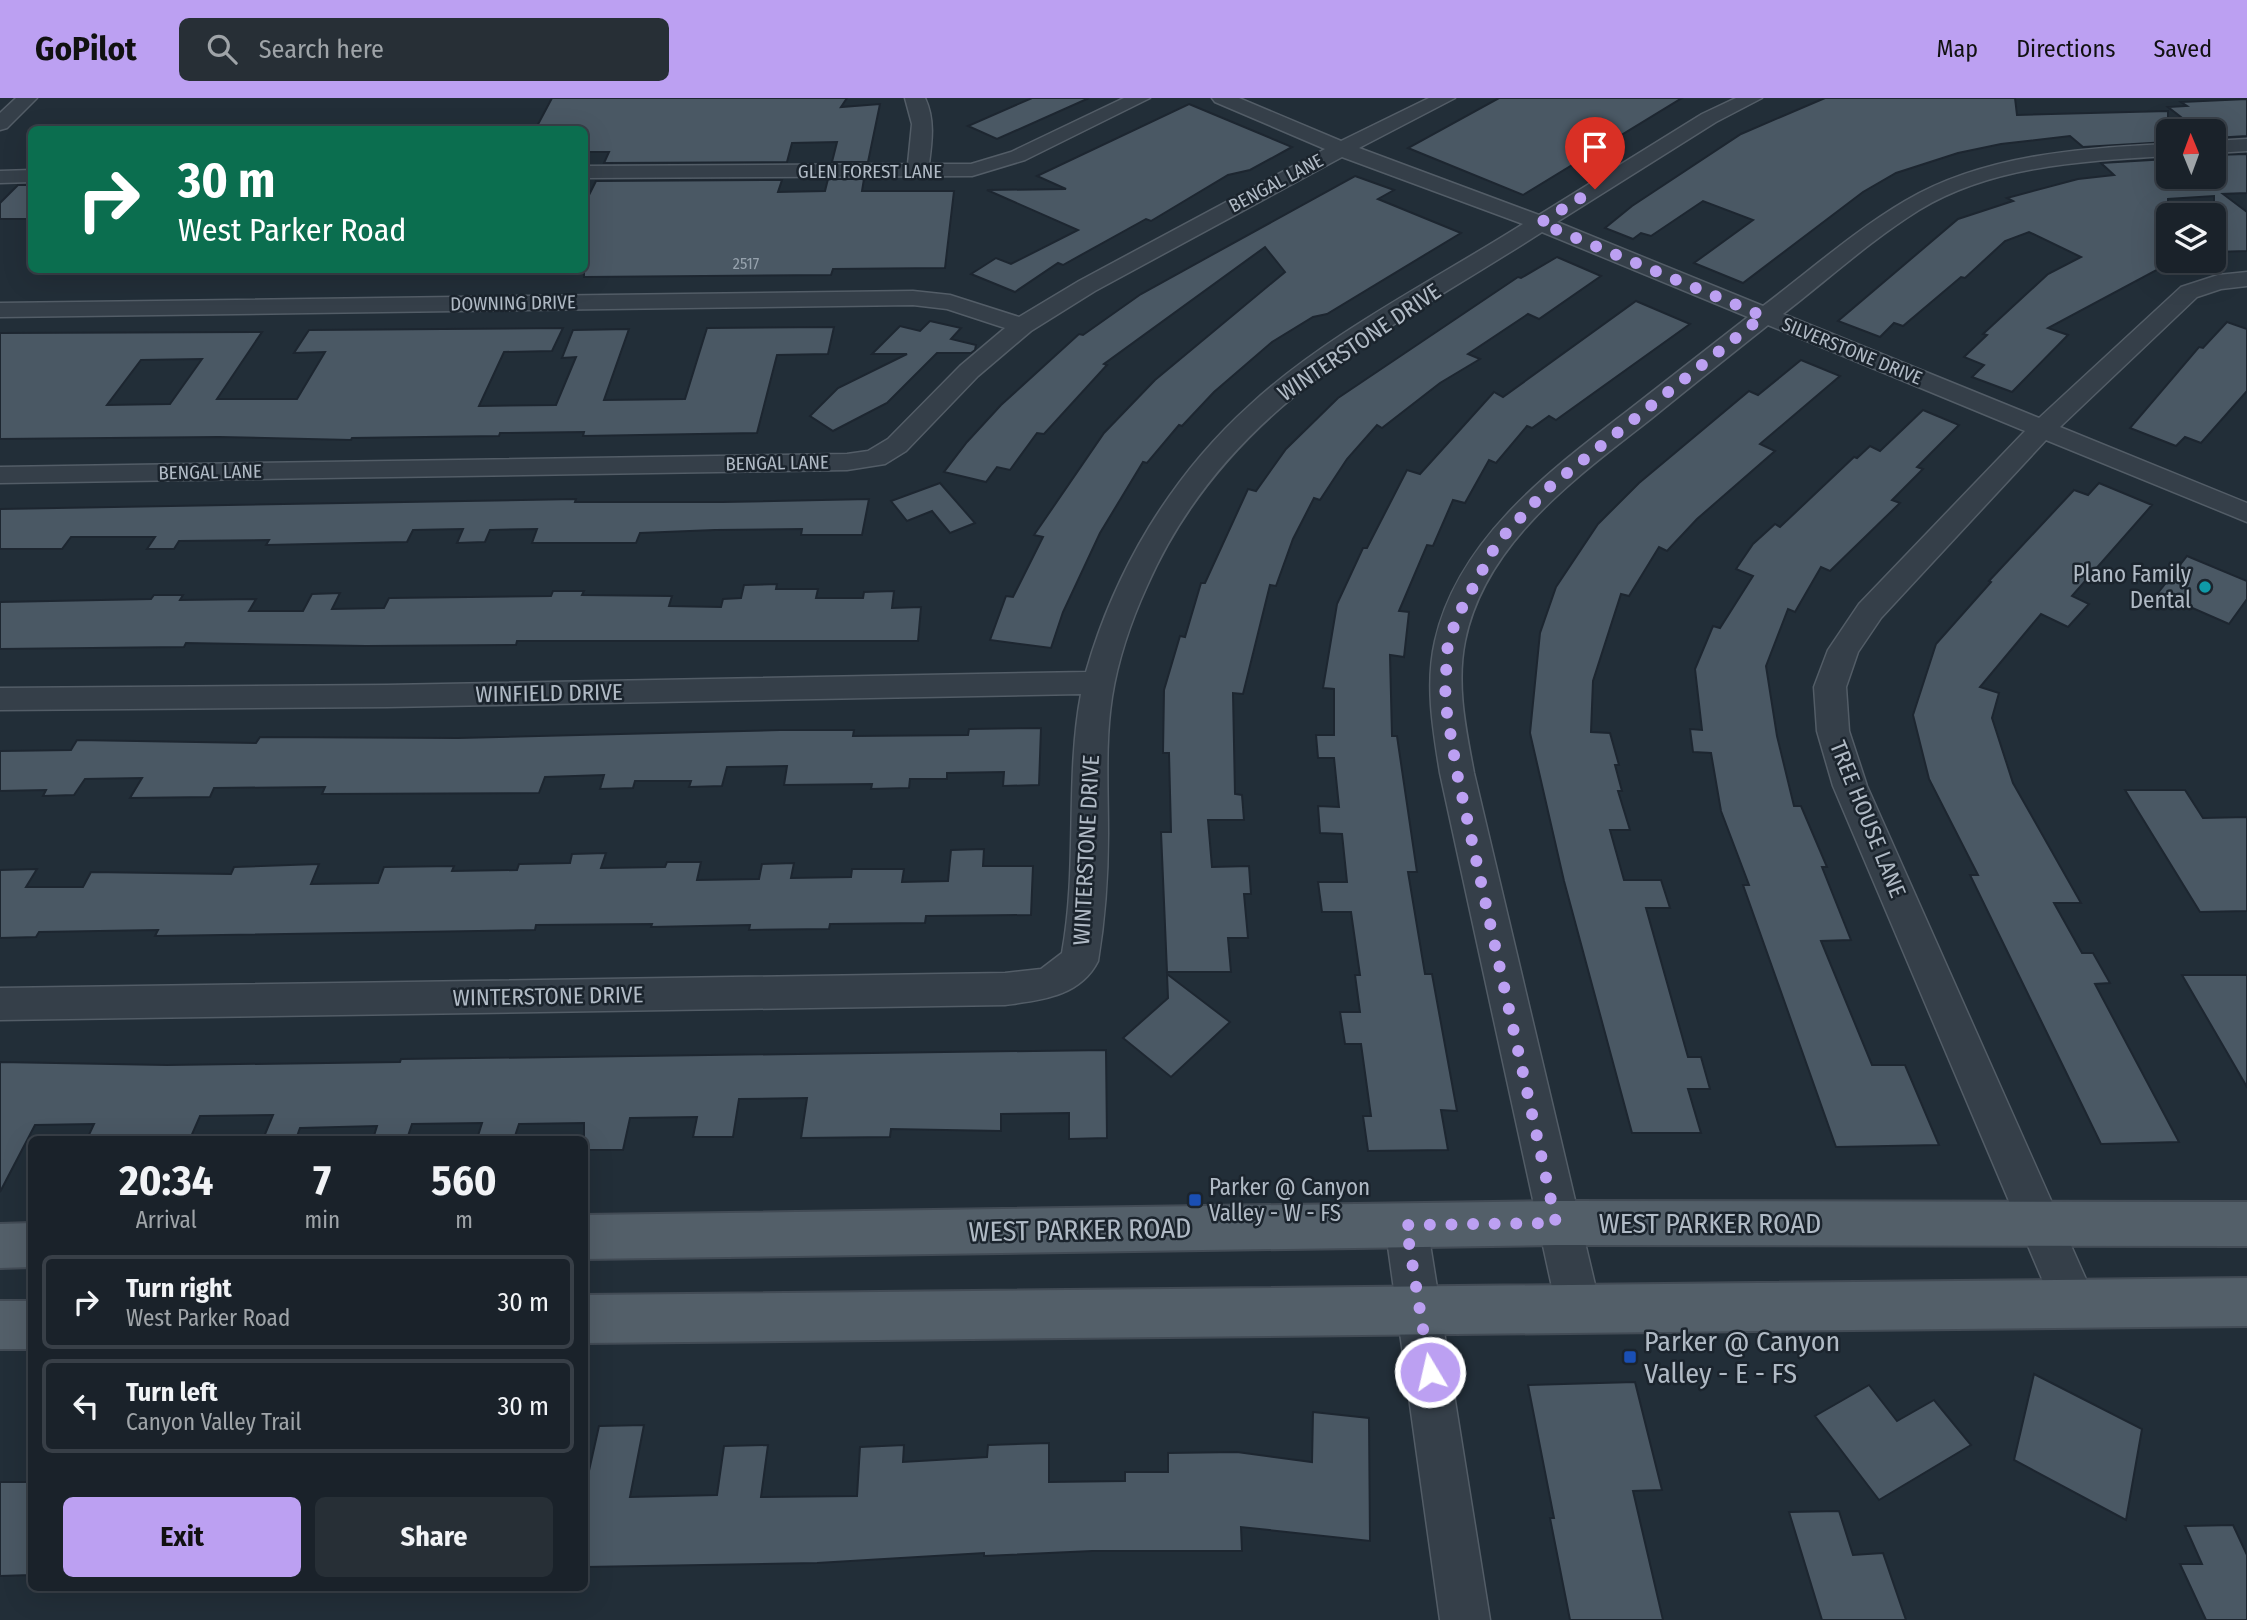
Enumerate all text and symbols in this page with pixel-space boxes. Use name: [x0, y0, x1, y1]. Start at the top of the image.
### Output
search box: [179, 18, 669, 81]
text: GoPilot: [35, 29, 137, 69]
icon: search: [203, 30, 241, 68]
text: Search here: [259, 34, 384, 65]
text: Map: [1937, 35, 1978, 63]
text: Directions: [2016, 35, 2115, 63]
text: Saved: [2153, 35, 2212, 63]
pin: [1565, 117, 1625, 189]
north arrow: [2156, 119, 2226, 189]
map controls: [2156, 119, 2226, 273]
icon: arrive: [1576, 128, 1614, 166]
street label: BENGAL LANE: [1225, 149, 1327, 217]
text: 30 m: [178, 151, 276, 210]
icon: right: [63, 154, 154, 245]
street label: GLEN FOREST LANE: [798, 160, 942, 183]
button: layers: [2156, 203, 2226, 273]
text: West Parker Road: [178, 211, 406, 249]
house number: 2517: [733, 254, 760, 273]
street label: WINTERSTONE DRIVE: [1272, 277, 1446, 407]
street label: DOWNING DRIVE: [450, 290, 576, 316]
street label: SILVERSTONE DRIVE: [1779, 312, 1926, 390]
street label: BENGAL LANE: [725, 451, 829, 475]
street label: BENGAL LANE: [158, 460, 262, 484]
place label: Plano Family Dental: [2073, 560, 2192, 614]
marker: Plano Family Dental: [2197, 579, 2213, 595]
street label: WINFIELD DRIVE: [475, 678, 623, 708]
street label: TREE HOUSE LANE: [1824, 737, 1912, 901]
street label: WINTERSTONE DRIVE: [1067, 754, 1105, 946]
street label: WINTERSTONE DRIVE: [452, 980, 644, 1012]
text: 20:34: [119, 1156, 213, 1206]
text: 7: [313, 1156, 331, 1206]
text: 560: [431, 1156, 497, 1206]
place label: Parker @ Canyon Valley - W - FS: [1209, 1173, 1370, 1227]
marker: Parker @ Canyon Valley - W - FS: [1187, 1192, 1203, 1208]
text: Arrival: [136, 1206, 197, 1234]
text: min: [304, 1206, 340, 1234]
text: m: [455, 1206, 473, 1234]
street label: WEST PARKER ROAD: [1599, 1207, 1821, 1240]
street label: WEST PARKER ROAD: [968, 1212, 1192, 1248]
text: Turn right: [126, 1273, 232, 1304]
icon: right: [67, 1283, 105, 1321]
text: 30 m: [498, 1287, 549, 1318]
text: West Parker Road: [126, 1304, 290, 1332]
place label: Parker @ Canyon Valley - E - FS: [1644, 1325, 1840, 1390]
position arrow: [1393, 1335, 1467, 1409]
marker: Parker @ Canyon Valley - E - FS: [1622, 1349, 1638, 1365]
text: Turn left: [126, 1377, 218, 1408]
icon: left: [67, 1387, 105, 1425]
text: 30 m: [498, 1391, 549, 1422]
text: Canyon Valley Trail: [126, 1408, 302, 1436]
button: Exit: [63, 1497, 301, 1577]
button: Share: [315, 1497, 553, 1577]

